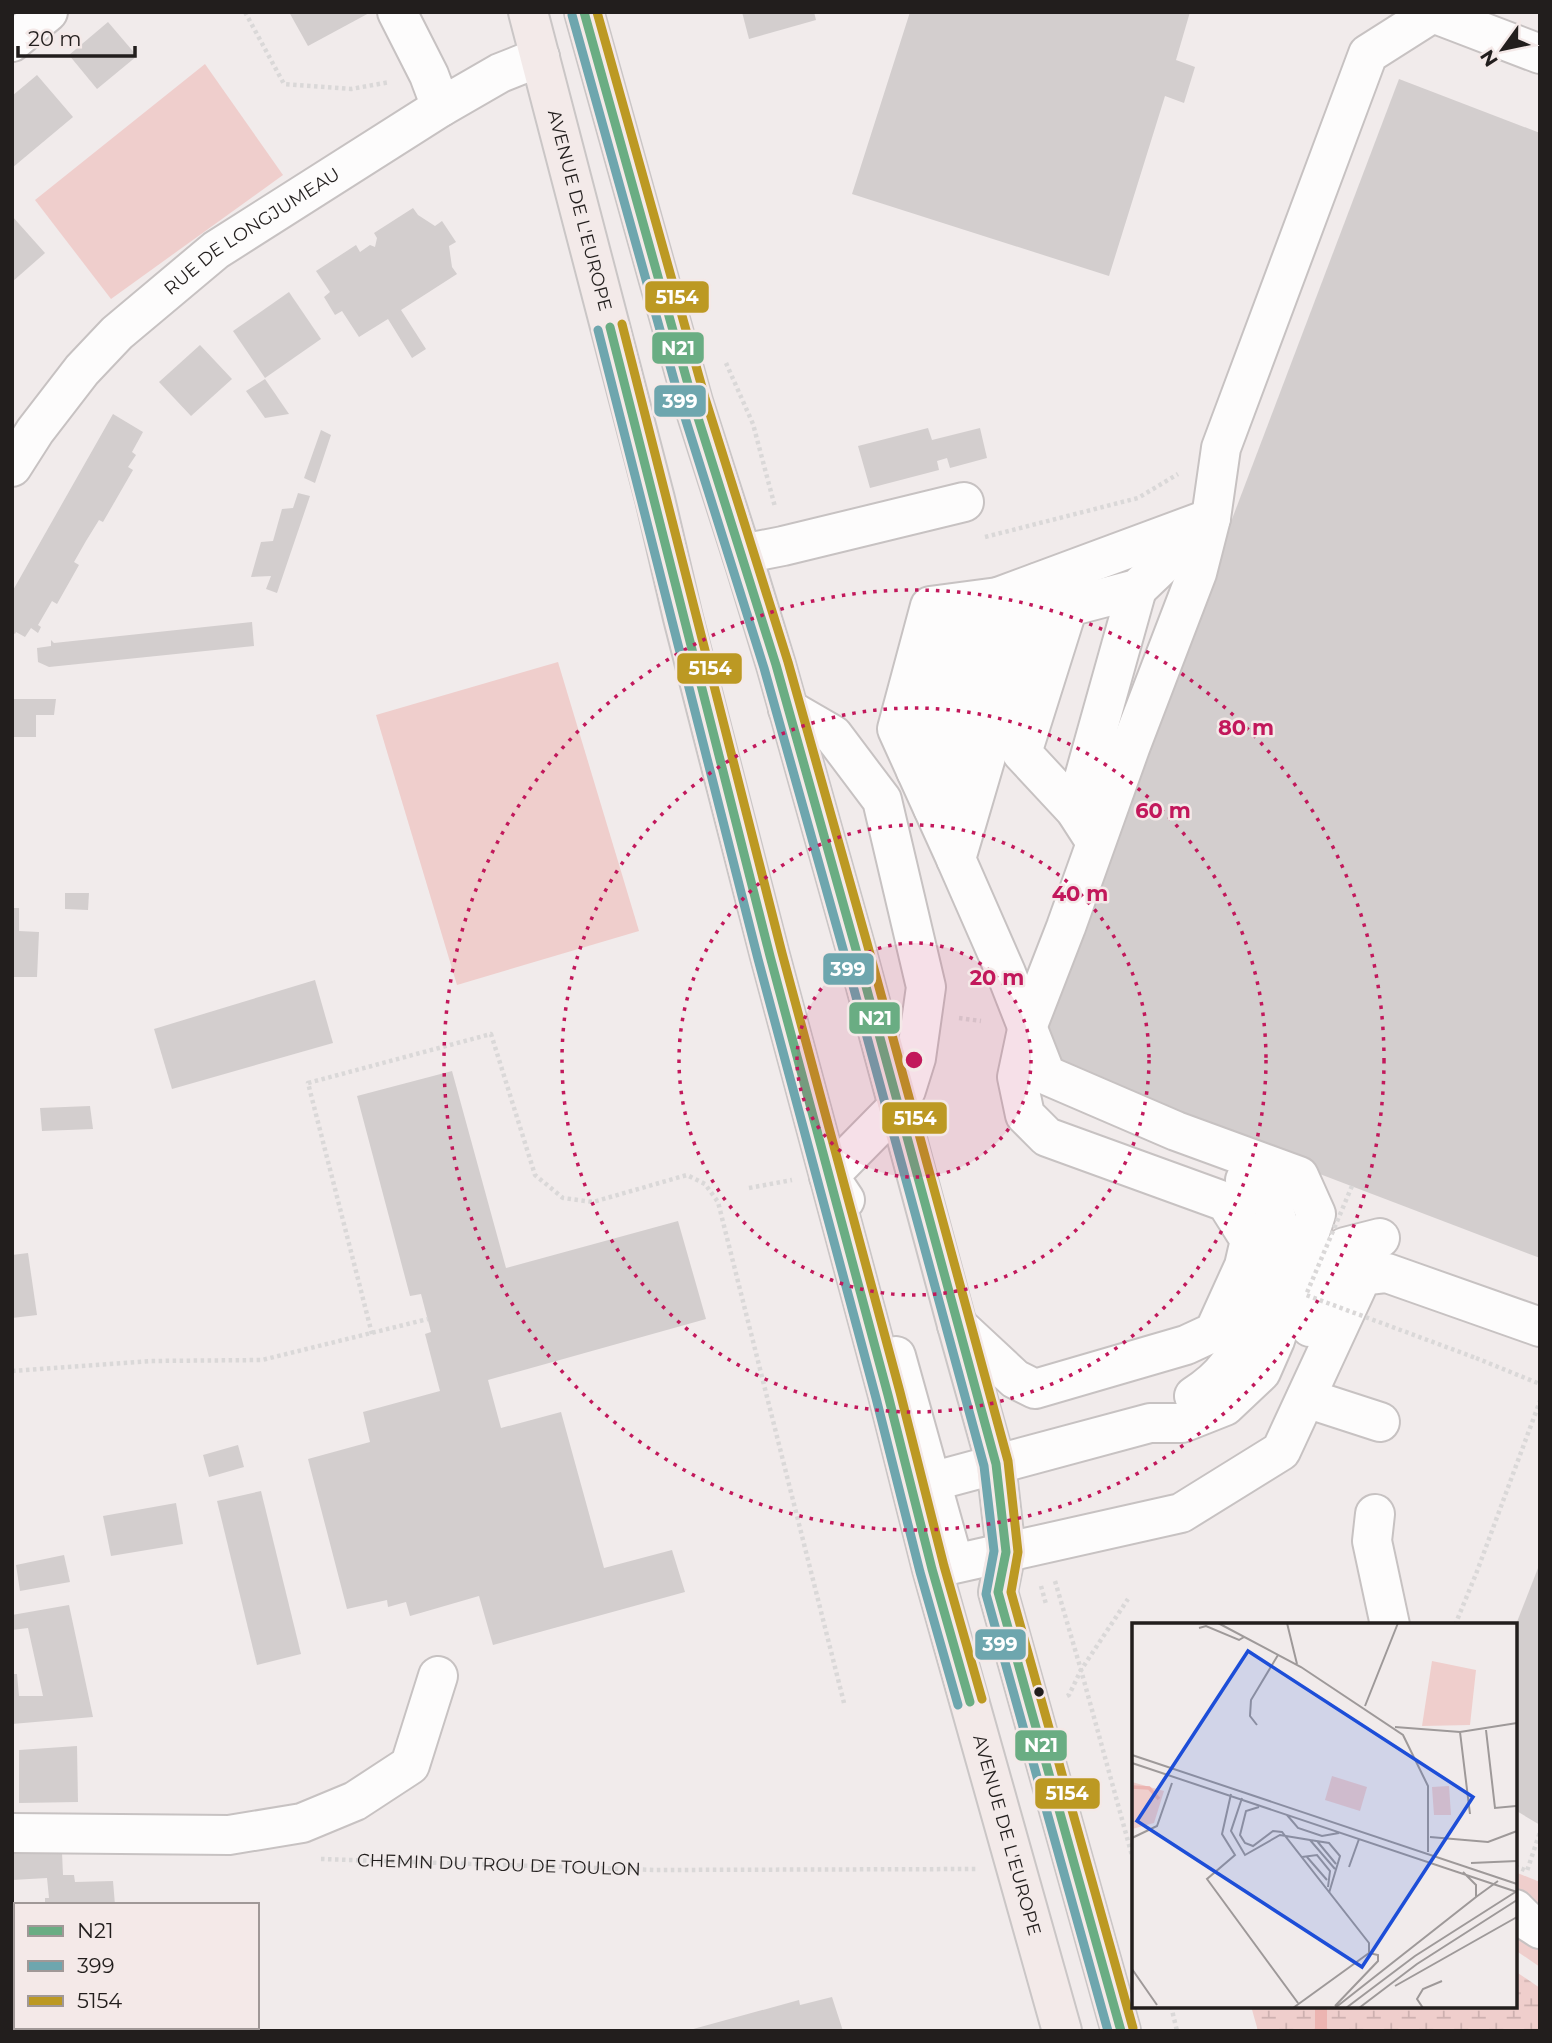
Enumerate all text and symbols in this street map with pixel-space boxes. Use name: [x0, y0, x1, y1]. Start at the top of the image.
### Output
scale bar: [18, 14, 135, 58]
north arrow: [1468, 14, 1538, 84]
text: 20 m: [28, 26, 82, 51]
text: N: [1475, 45, 1503, 71]
street label: AVENUE DE L'EUROPE: [543, 107, 617, 313]
street label: RUE DE LONGJUMEAU: [160, 163, 344, 300]
line badge: 5154: [644, 280, 710, 314]
text: 5154: [655, 286, 699, 309]
line badge: N21: [651, 331, 705, 365]
text: N21: [661, 337, 695, 360]
line badge: 399: [653, 384, 707, 418]
text: 399: [661, 390, 698, 413]
line badge: 5154: [676, 652, 743, 685]
text: 5154: [688, 657, 732, 680]
text: 80 m: [1218, 715, 1274, 740]
text: 60 m: [1135, 798, 1191, 823]
text: 40 m: [1052, 881, 1108, 906]
line badge: 399: [822, 952, 875, 986]
text: 399: [829, 958, 866, 981]
text: 20 m: [970, 965, 1024, 990]
line badge: N21: [848, 1001, 901, 1035]
text: N21: [858, 1007, 892, 1030]
centre of rings: [902, 1048, 926, 1072]
line badge: 5154: [881, 1101, 948, 1135]
text: 5154: [893, 1107, 937, 1130]
inset map: [1132, 1623, 1517, 2008]
line badge: 399: [974, 1628, 1027, 1661]
text: 399: [981, 1633, 1018, 1656]
unlabelled marker: [1032, 1685, 1046, 1699]
line badge: N21: [1014, 1729, 1068, 1762]
street label: AVENUE DE L'EUROPE: [968, 1732, 1046, 1938]
text: N21: [1024, 1734, 1058, 1757]
line badge: 5154: [1034, 1777, 1101, 1810]
text: 5154: [1045, 1782, 1089, 1805]
street label: CHEMIN DU TROU DE TOULON: [357, 1849, 641, 1881]
legend: [14, 1903, 259, 2029]
text: N21: [77, 1918, 114, 1943]
text: 399: [77, 1953, 114, 1978]
text: 5154: [77, 1988, 122, 2013]

